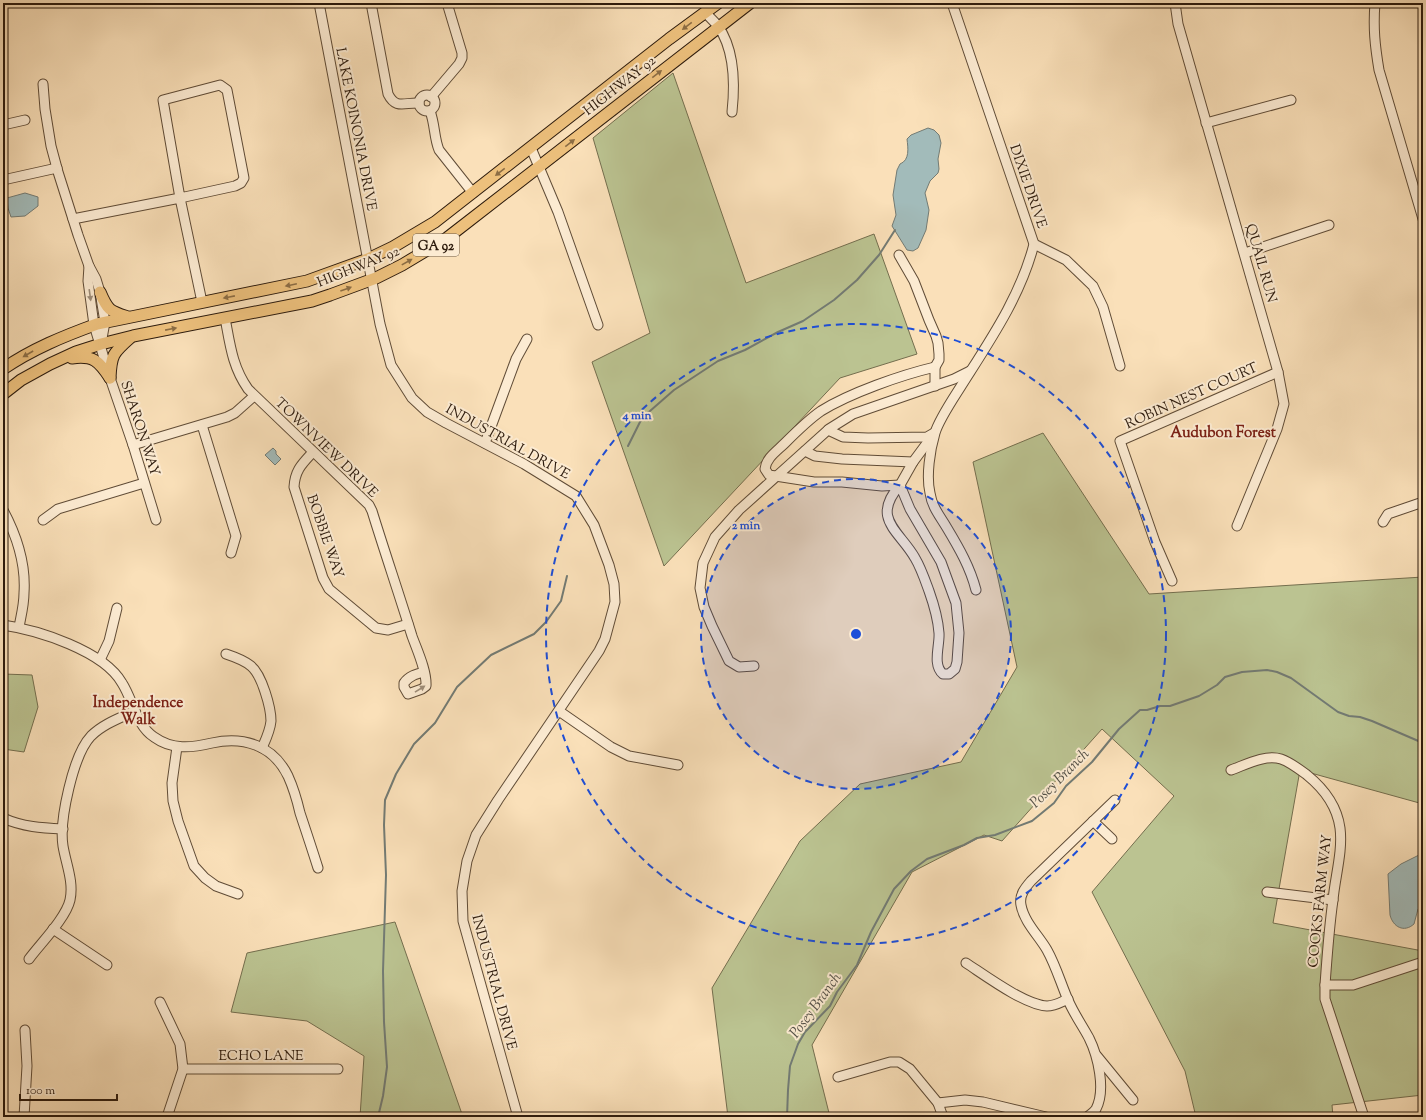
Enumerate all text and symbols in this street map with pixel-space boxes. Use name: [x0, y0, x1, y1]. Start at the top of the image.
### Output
one-way arrow: [682, 21, 693, 30]
street label: LAKE KOINONIA DRIVE: [329, 46, 381, 213]
street label: HIGHWAY 92: [580, 52, 661, 121]
one-way arrow: [652, 70, 663, 78]
one-way arrow: [564, 138, 575, 147]
street label: DIXIE DRIVE: [1003, 142, 1051, 232]
one-way arrow: [494, 168, 505, 176]
street label: QUAIL RUN: [1239, 222, 1281, 306]
road number: GA 92: [413, 234, 459, 256]
street label: HIGHWAY 92: [314, 242, 403, 293]
one-way arrow: [401, 259, 413, 266]
one-way arrow: [285, 282, 297, 288]
one-way arrow: [340, 286, 352, 292]
one-way arrow: [87, 289, 93, 301]
one-way arrow: [223, 294, 235, 300]
one-way arrow: [165, 325, 177, 331]
one-way arrow: [22, 350, 34, 357]
street label: ROBIN NEST COURT: [1122, 358, 1261, 435]
street label: SHARON WAY: [114, 378, 164, 479]
street label: TOWNVIEW DRIVE: [270, 394, 382, 503]
street label: INDUSTRIAL DRIVE: [441, 400, 573, 486]
text: 4 min: [621, 407, 652, 425]
district label: Audubon Forest: [1170, 423, 1277, 444]
street label: BOBBIE WAY: [300, 492, 348, 581]
text: 2 min: [732, 517, 761, 535]
centre of rings: [849, 627, 863, 641]
one-way arrow: [414, 685, 426, 692]
district label: Independence Walk: [93, 693, 183, 731]
water label: Posey Branch: [1026, 744, 1095, 814]
street label: COOKS FARM WAY: [1304, 834, 1338, 969]
street label: INDUSTRIAL DRIVE: [465, 913, 521, 1053]
water label: Posey Branch: [785, 968, 848, 1043]
street label: ECHO LANE: [218, 1047, 304, 1067]
scale bar: [20, 1076, 117, 1102]
text: 100 m: [26, 1082, 55, 1100]

